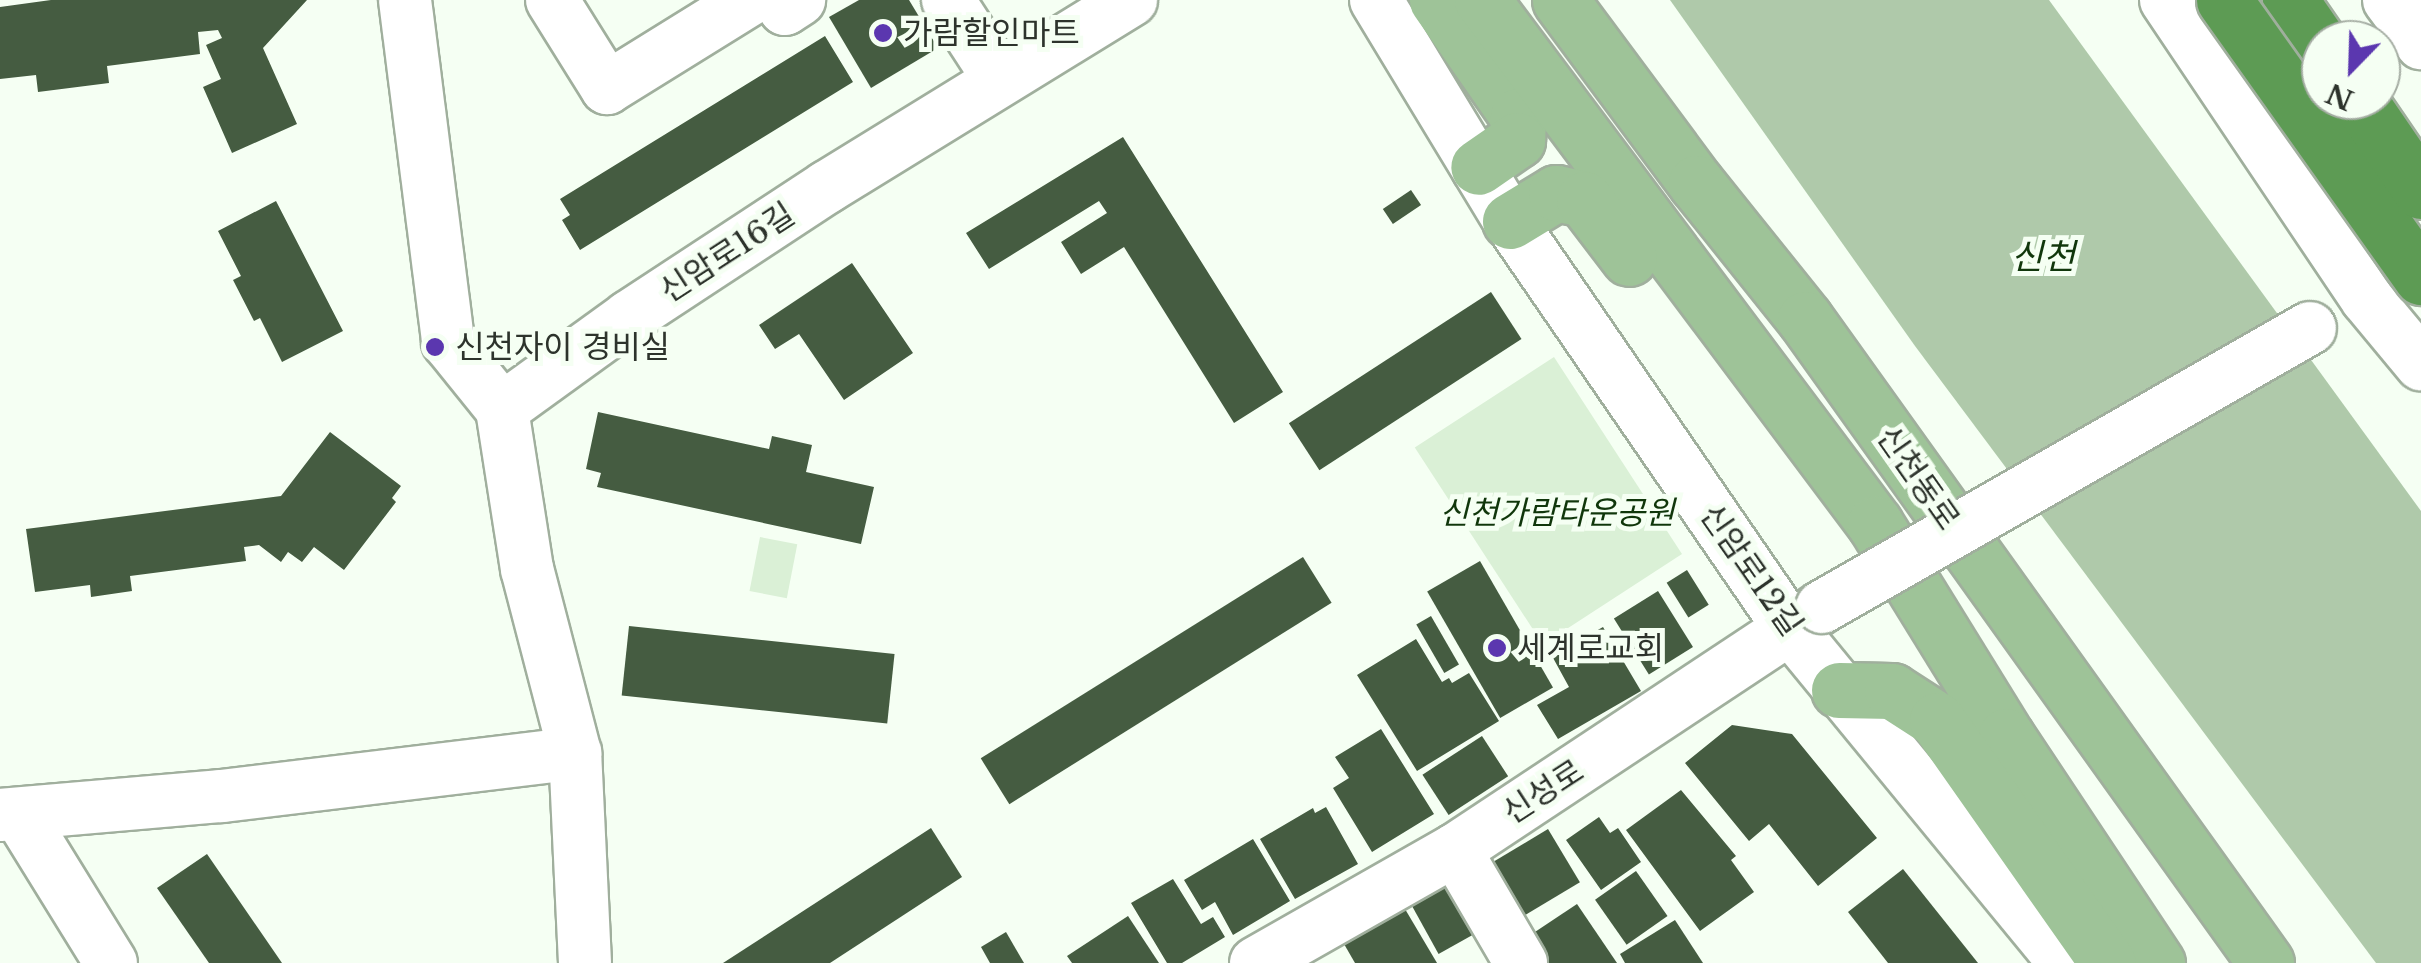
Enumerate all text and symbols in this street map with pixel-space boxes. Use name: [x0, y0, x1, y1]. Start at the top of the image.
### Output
place label: 가람할인마트: [903, 14, 1080, 52]
north arrow: [2301, 20, 2401, 120]
marker: 가람할인마트: [872, 22, 894, 44]
text: N: [2321, 75, 2359, 117]
street label: 신암로16길: [653, 195, 801, 311]
water label: 신천: [2011, 236, 2075, 278]
place label: 신천자이 경비실: [455, 328, 670, 366]
marker: 신천자이 경비실: [424, 336, 446, 358]
street label: 신천동로: [1869, 419, 1967, 537]
park label: 신천가람타운공원: [1439, 494, 1675, 532]
street label: 신암로12길: [1692, 497, 1810, 643]
place label: 세계로교회: [1517, 629, 1664, 667]
marker: 세계로교회: [1486, 637, 1508, 659]
street label: 신성로: [1496, 752, 1590, 832]

